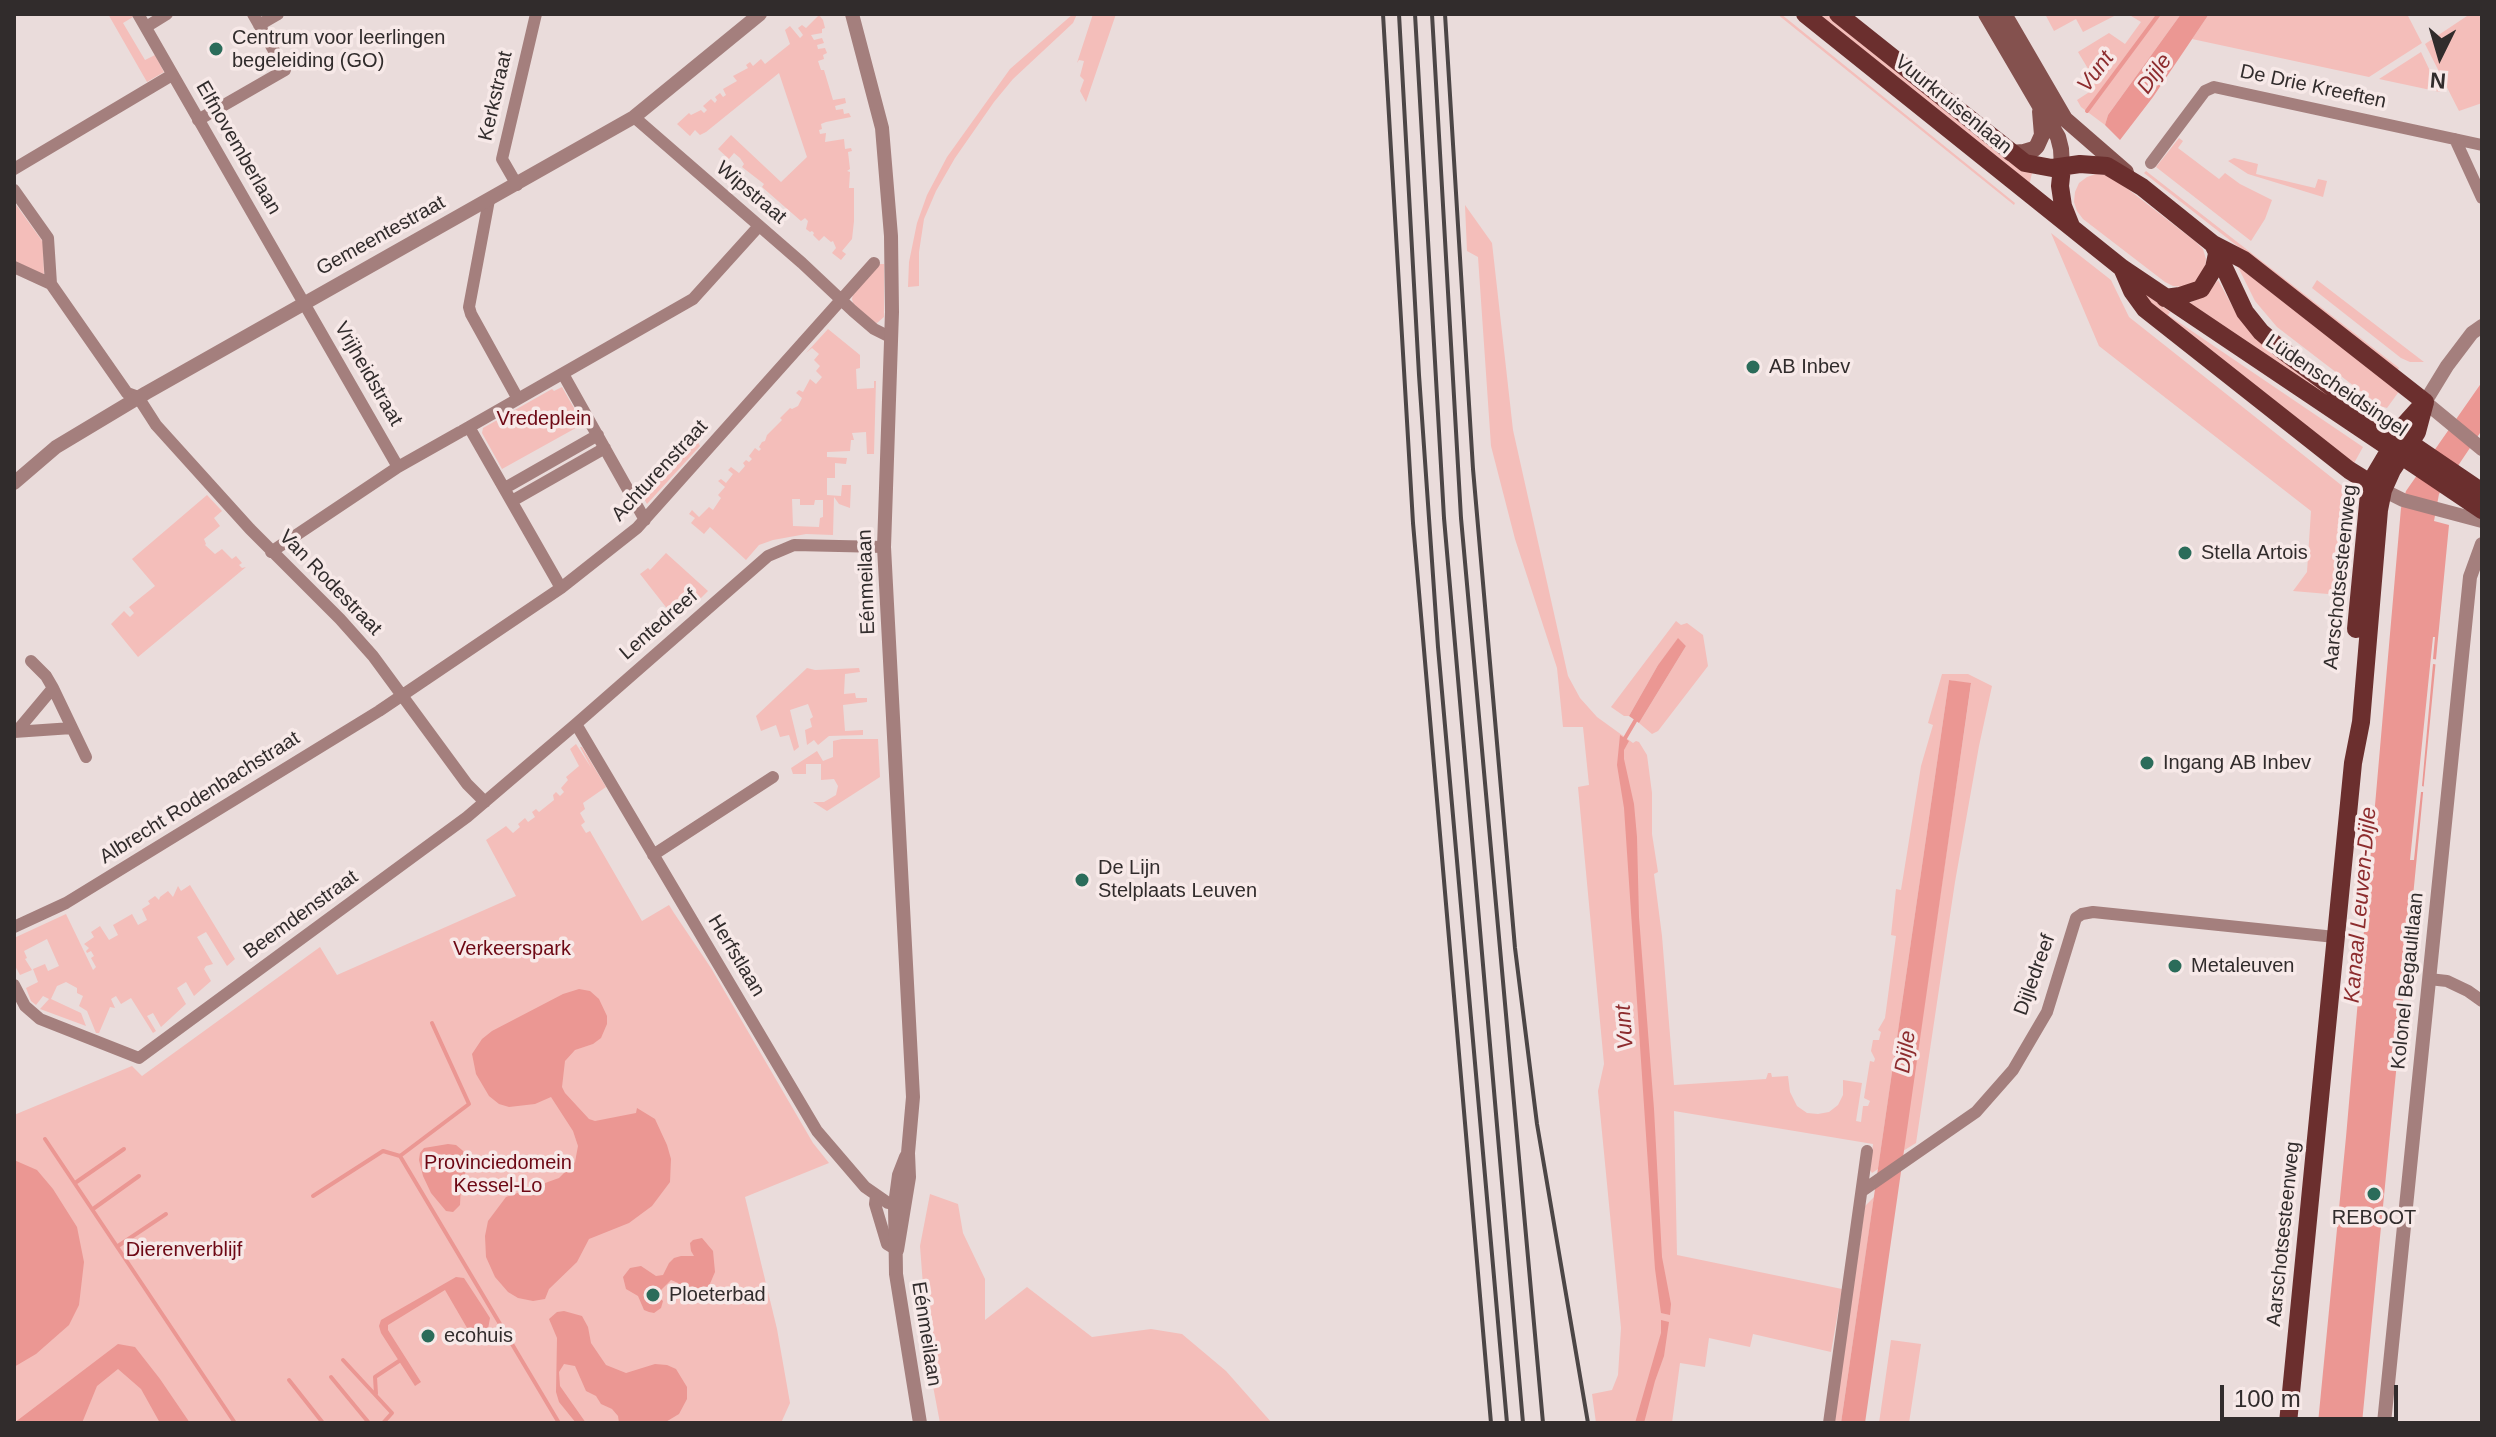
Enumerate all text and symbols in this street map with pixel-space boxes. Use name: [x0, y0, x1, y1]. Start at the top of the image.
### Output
north arrow: [2400, 16, 2480, 96]
place label: Centrum voor leerlingen begeleiding (GO): [232, 26, 445, 73]
marker: Centrum voor leerlingen begeleiding (GO): [207, 40, 225, 58]
water label: Vunt: [2072, 46, 2120, 98]
street label: Kerkstraat: [474, 49, 518, 143]
water label: Dijle: [2132, 49, 2178, 99]
street label: Vuurkruisenlaan: [1890, 50, 2016, 160]
street label: De Drie Kreeften: [2238, 60, 2388, 114]
text: N: [2429, 67, 2447, 94]
street label: Elfnovemberlaan: [190, 77, 286, 219]
street label: Wipstraat: [711, 157, 791, 229]
street label: Gemeentestraat: [312, 191, 450, 281]
street label: Vrijheidstraat: [329, 318, 407, 430]
street label: Lüdenscheidsingel: [2261, 330, 2411, 442]
place label: AB Inbev: [1769, 355, 1850, 379]
marker: AB Inbev: [1744, 358, 1762, 376]
park label: Vredeplein: [497, 407, 591, 431]
street label: Achturenstraat: [607, 415, 713, 527]
street label: Aarschotsesteenweg: [2319, 483, 2363, 671]
street label: Van Rodestraat: [274, 525, 386, 641]
street label: Eénmeilaan: [853, 529, 881, 635]
place label: Stella Artois: [2201, 541, 2308, 565]
marker: Stella Artois: [2176, 544, 2194, 562]
street label: Lentedreef: [615, 585, 703, 665]
street label: Albrecht Rodenbachstraat: [96, 727, 304, 869]
place label: Ingang AB Inbev: [2163, 751, 2311, 775]
marker: Ingang AB Inbev: [2138, 754, 2156, 772]
water label: Kanaal Leuven-Dijle: [2339, 806, 2383, 1004]
place label: De Lijn Stelplaats Leuven: [1098, 856, 1257, 903]
street label: Beemdenstraat: [239, 865, 363, 965]
marker: De Lijn Stelplaats Leuven: [1073, 871, 1091, 889]
street label: Kolonel Begaultlaan: [2387, 891, 2429, 1071]
street label: Herfstlaan: [702, 911, 770, 1001]
street label: Dijledreef: [2009, 931, 2061, 1019]
park label: Verkeerspark: [453, 937, 571, 961]
place label: Metaleuven: [2191, 954, 2294, 978]
marker: Metaleuven: [2166, 957, 2184, 975]
water label: Vunt: [1610, 1004, 1640, 1050]
water label: Dijle: [1890, 1029, 1922, 1075]
street label: Aarschotsesteenweg: [2262, 1140, 2306, 1328]
park label: Provinciedomein Kessel-Lo: [424, 1151, 572, 1198]
marker: REBOOT: [2365, 1185, 2383, 1203]
place label: REBOOT: [2332, 1206, 2416, 1230]
park label: Dierenverblijf: [126, 1238, 242, 1262]
street label: Eénmeilaan: [906, 1280, 946, 1388]
place label: Ploeterbad: [669, 1283, 766, 1307]
marker: Ploeterbad: [644, 1286, 662, 1304]
place label: ecohuis: [444, 1324, 513, 1348]
marker: ecohuis: [419, 1327, 437, 1345]
scale bar: [2224, 1369, 2402, 1419]
text: 100 m: [2234, 1385, 2301, 1412]

